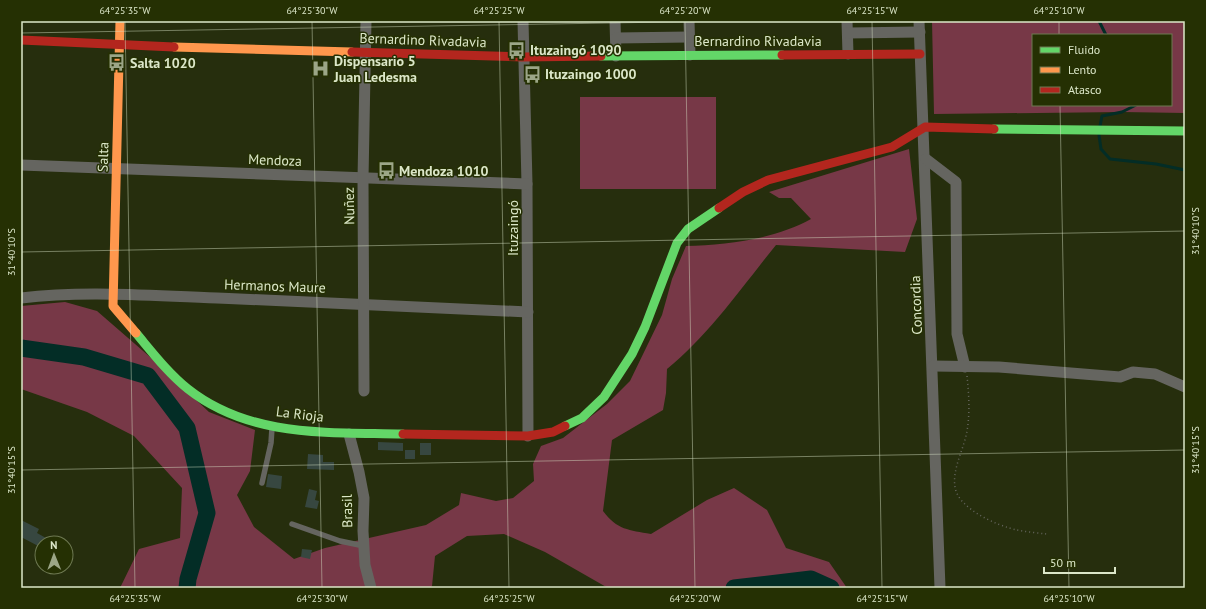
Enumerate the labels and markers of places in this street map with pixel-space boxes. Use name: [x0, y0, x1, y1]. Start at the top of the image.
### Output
bus stop icon: Ituzaingó 1090: [507, 40, 527, 60]
place label: Ituzaingó 1090: [530, 41, 622, 59]
place label: Dispensario 5 Juan Ledesma: [333, 52, 417, 86]
bus stop icon: Salta 1020: [107, 53, 127, 73]
place label: Salta 1020: [130, 54, 196, 72]
hospital icon: Dispensario 5 Juan Ledesma: [311, 59, 331, 79]
bus stop icon: Ituzaingo 1000: [522, 64, 542, 84]
place label: Ituzaingo 1000: [545, 65, 637, 83]
bus stop icon: Mendoza 1010: [376, 161, 396, 181]
place label: Mendoza 1010: [399, 162, 489, 180]

